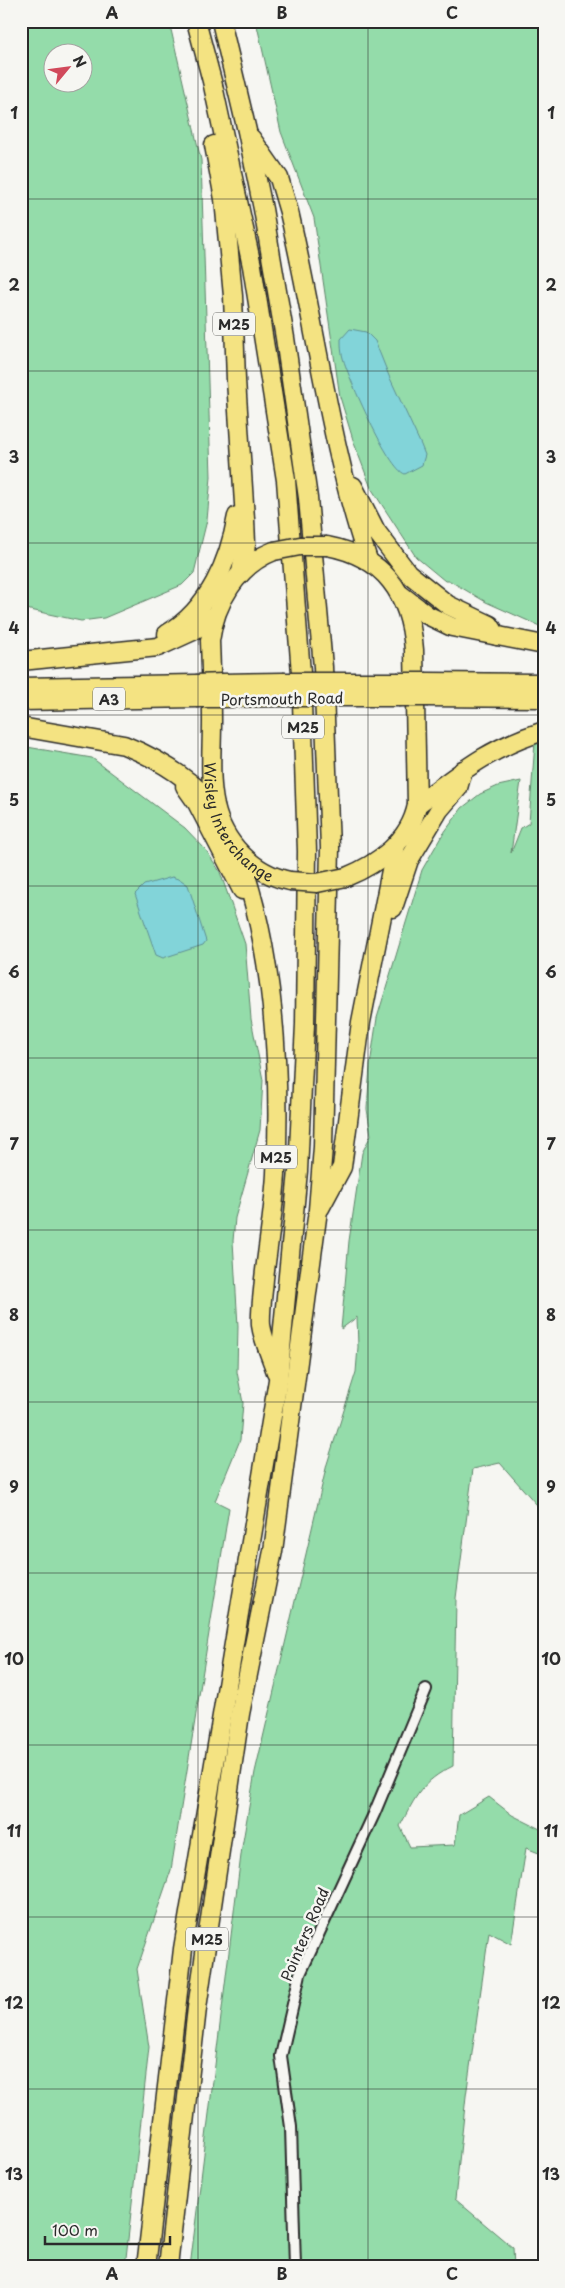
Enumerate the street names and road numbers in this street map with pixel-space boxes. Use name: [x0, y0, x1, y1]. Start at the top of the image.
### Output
road number: M25: [213, 312, 255, 336]
street label: Portsmouth Road: [220, 685, 344, 711]
road number: A3: [93, 688, 125, 711]
road number: M25: [282, 716, 324, 739]
street label: Wisley Interchange: [200, 762, 278, 886]
road number: M25: [255, 1146, 297, 1168]
street label: Pointers Road: [274, 1884, 334, 1984]
road number: M25: [186, 1928, 228, 1950]

